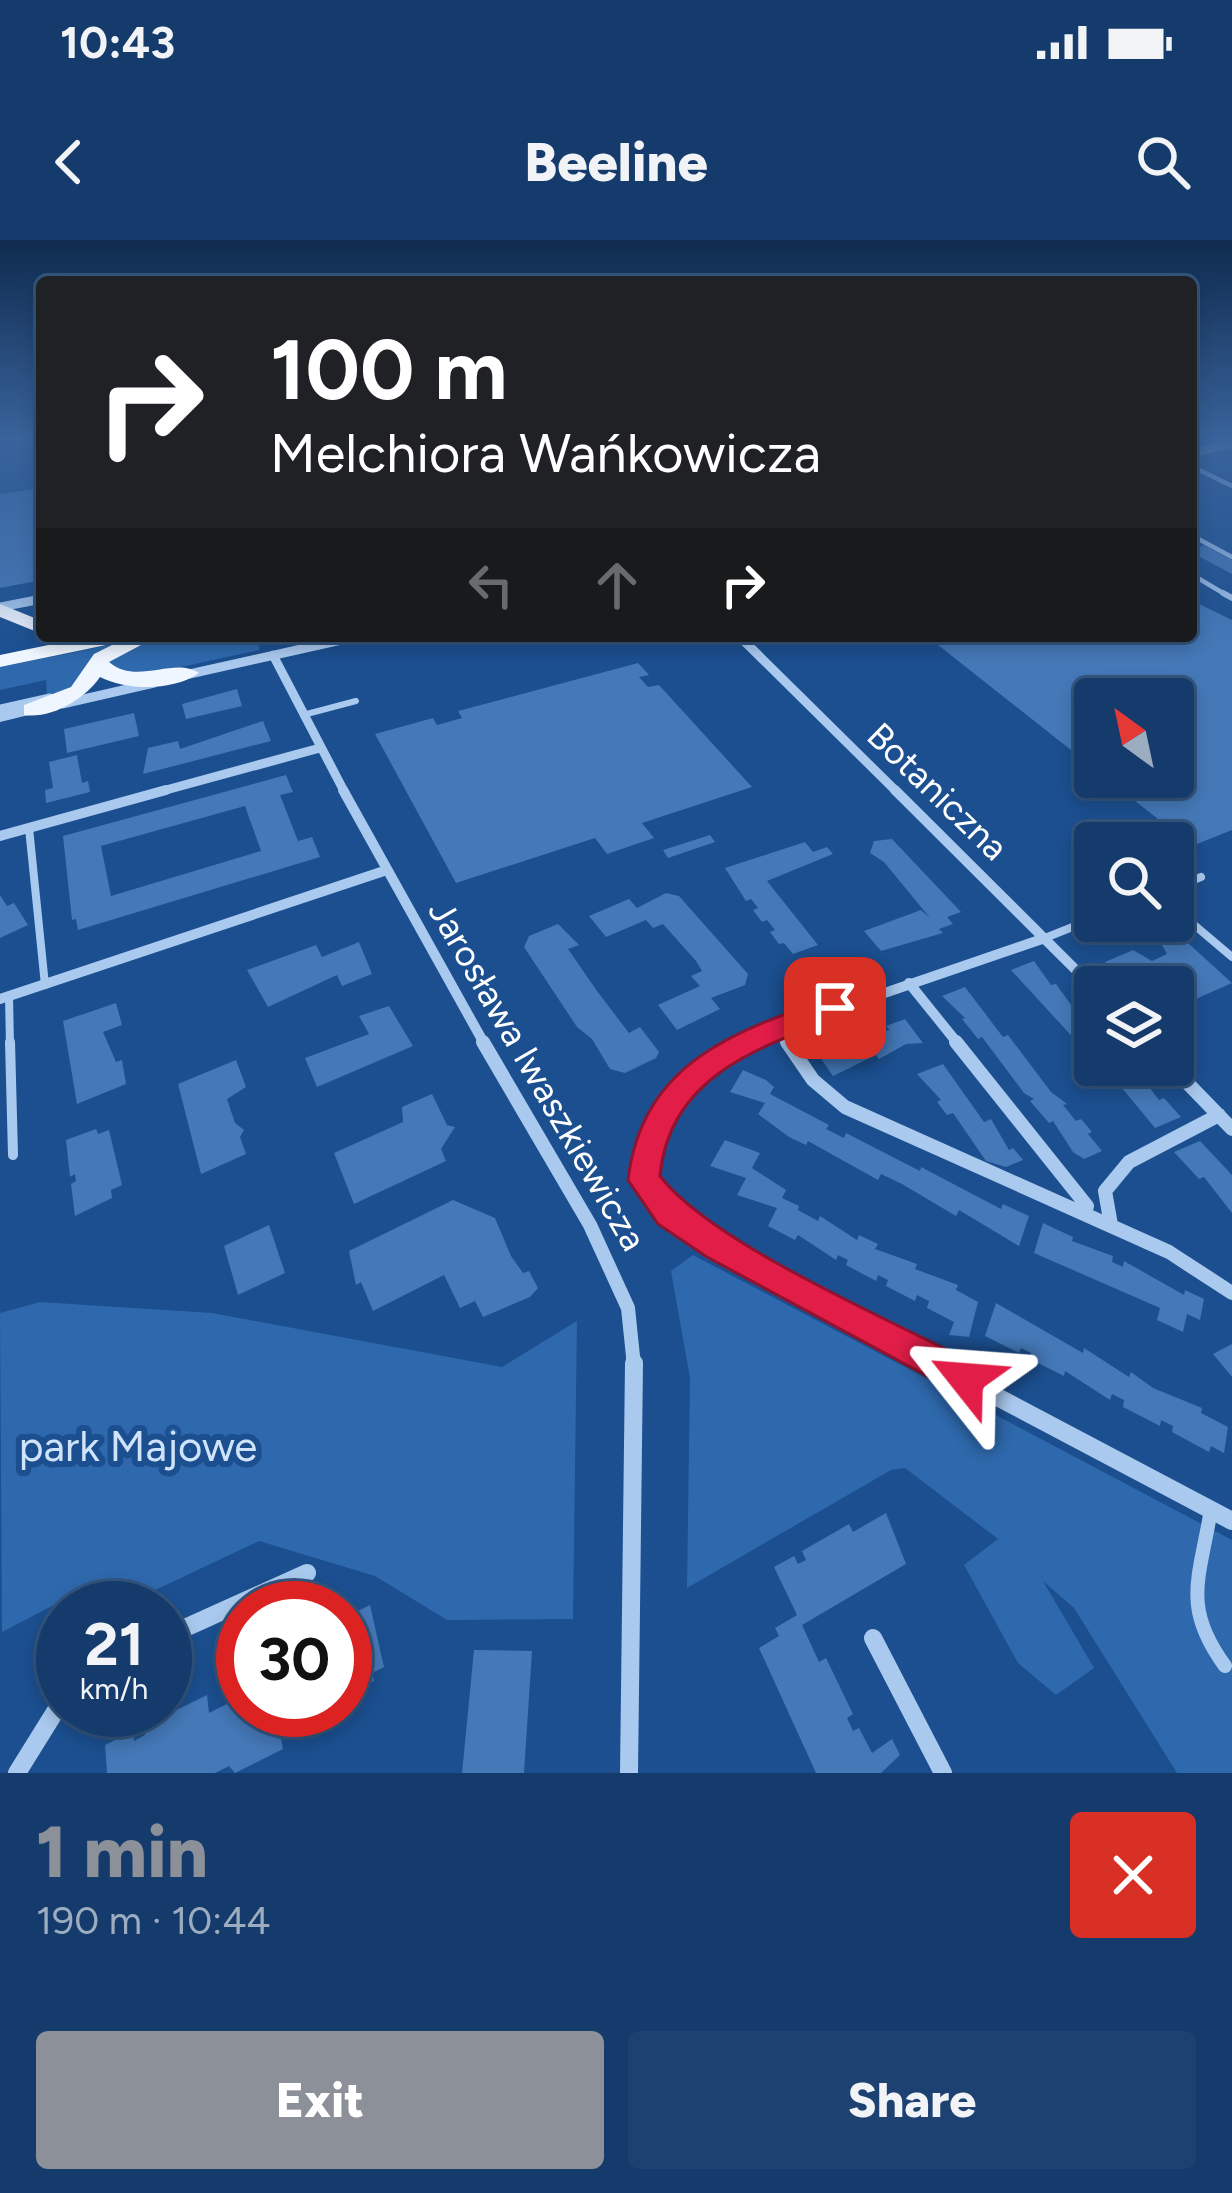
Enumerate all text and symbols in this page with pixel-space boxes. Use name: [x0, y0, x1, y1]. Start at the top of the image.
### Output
text: 10:43: [60, 15, 175, 69]
icon: back: [36, 129, 102, 195]
icon: search: [1130, 129, 1196, 195]
text: Beeline: [524, 130, 708, 195]
text: 100 m: [270, 319, 508, 420]
icon: right: [72, 324, 228, 480]
text: Melchiora Wańkowicza: [270, 421, 821, 486]
icon: left: [458, 552, 524, 618]
icon: ahead: [584, 552, 650, 618]
icon: right: [710, 552, 776, 618]
north arrow: [1074, 678, 1194, 798]
map controls: [1074, 678, 1194, 1086]
street label: Botaniczna: [858, 714, 1017, 869]
button: search: [1074, 822, 1194, 942]
street label: Jarosława Iwaszkiewicza: [420, 892, 656, 1258]
pin: [784, 957, 886, 1059]
button: layers: [1074, 966, 1194, 1086]
icon: arrive: [802, 975, 868, 1041]
position arrow: [903, 1316, 1029, 1442]
park label: park Majowe: [19, 1421, 257, 1472]
speed limit sign: 30: [216, 1581, 372, 1737]
text: 21: [84, 1608, 144, 1680]
text: km/h: [80, 1670, 148, 1707]
text: 1 min: [36, 1809, 208, 1895]
button: close: [1070, 1812, 1196, 1938]
text: 190 m · 10:44: [36, 1897, 271, 1944]
button: Exit: [36, 2031, 604, 2169]
button: Share: [628, 2031, 1196, 2169]

